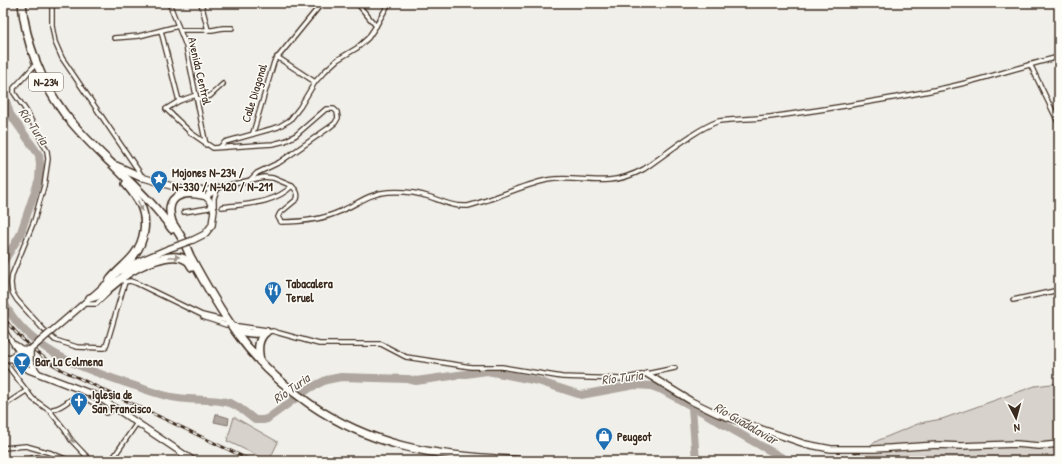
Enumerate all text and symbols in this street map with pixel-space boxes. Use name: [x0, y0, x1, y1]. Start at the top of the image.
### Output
street label: Avenida Central: [184, 35, 216, 107]
street label: Calle Diagonal: [237, 61, 271, 124]
road number: N-234: [29, 73, 63, 91]
water label: Río Turia: [15, 104, 54, 150]
place label: Mojones N-234 / N-330 / N-420 / N-211: [172, 164, 273, 195]
place icon: Mojones N-234 / N-330 / N-420 / N-211: [149, 169, 169, 194]
one-way arrow: [138, 200, 144, 212]
one-way arrow: [168, 254, 181, 260]
place label: Tabacalera Teruel: [285, 275, 333, 306]
restaurant icon: Tabacalera Teruel: [263, 280, 283, 305]
bar icon: Bar La Colmena: [12, 351, 32, 376]
place label: Bar La Colmena: [35, 353, 103, 370]
water label: Río Turia: [600, 365, 646, 388]
water label: Río Turia: [269, 368, 315, 407]
place label: Iglesia de San Francisco: [92, 386, 151, 417]
church icon: Iglesia de San Francisco: [69, 391, 89, 416]
water label: Río Guadalaviar: [711, 398, 783, 449]
north arrow: [996, 398, 1036, 438]
text: N: [1013, 421, 1021, 435]
shop icon: Peugeot: [594, 426, 614, 451]
place label: Peugeot: [617, 428, 652, 446]
one-way arrow: [67, 433, 74, 444]

